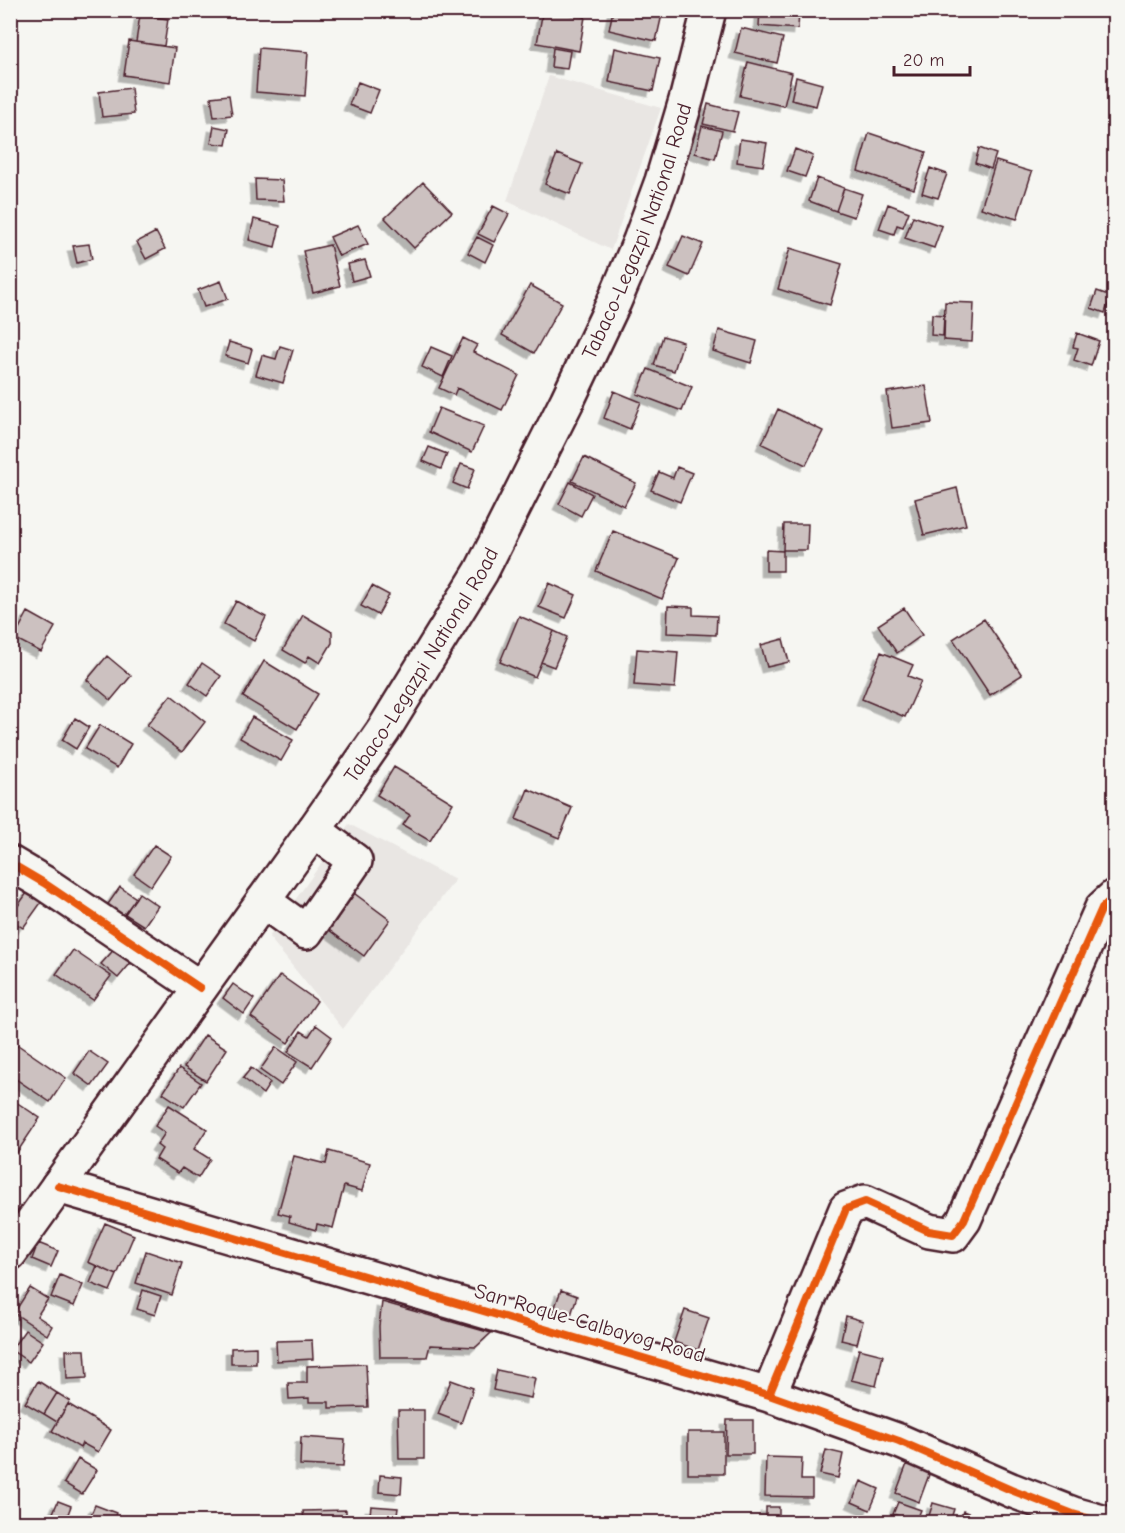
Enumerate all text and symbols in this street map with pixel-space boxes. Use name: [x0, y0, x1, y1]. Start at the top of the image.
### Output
scale bar: [894, 39, 970, 77]
text: 20 m: [903, 50, 944, 71]
street label: Tabaco-Legazpi National Road: [577, 100, 697, 363]
street label: Tabaco-Legazpi National Road: [339, 544, 503, 787]
street label: San Roque-Calbayog Road: [472, 1279, 708, 1367]

